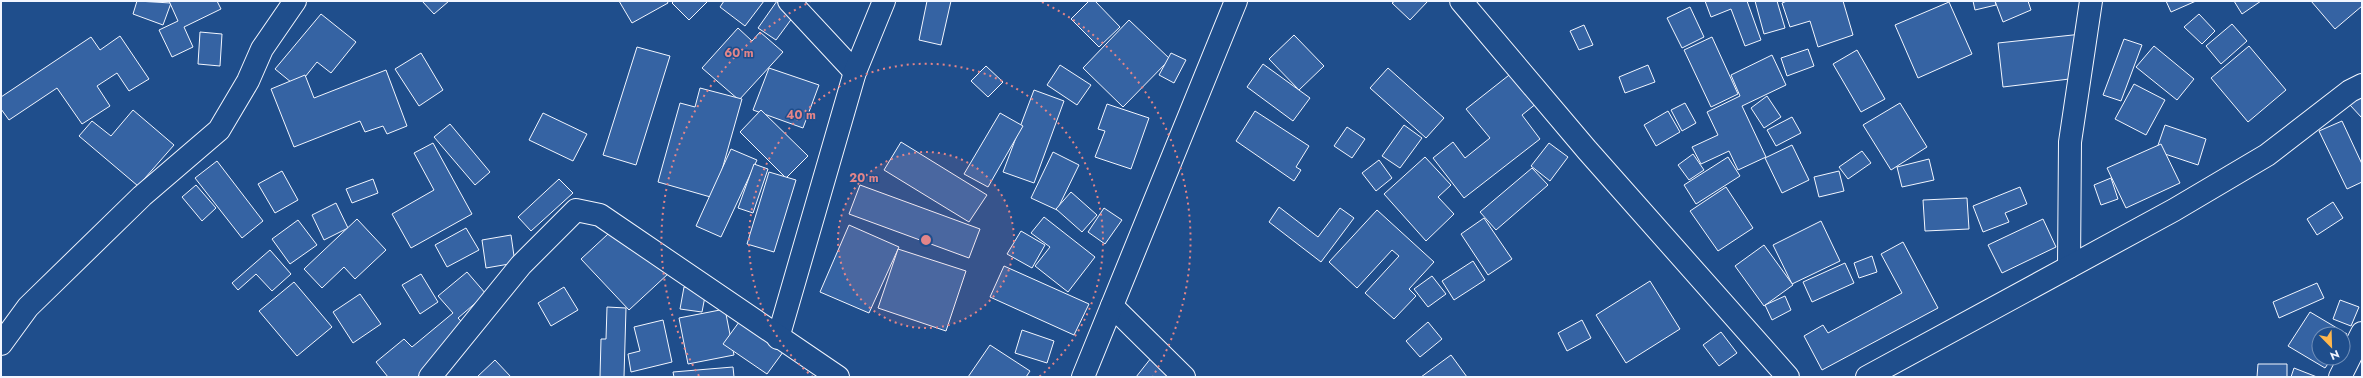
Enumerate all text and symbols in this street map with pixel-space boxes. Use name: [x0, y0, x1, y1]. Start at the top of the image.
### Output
text: 60 m: [724, 44, 754, 62]
text: 40 m: [786, 106, 816, 124]
text: 20 m: [849, 169, 879, 187]
centre of rings: [919, 233, 933, 247]
north arrow: [2311, 326, 2351, 366]
text: N: [2328, 346, 2342, 364]

